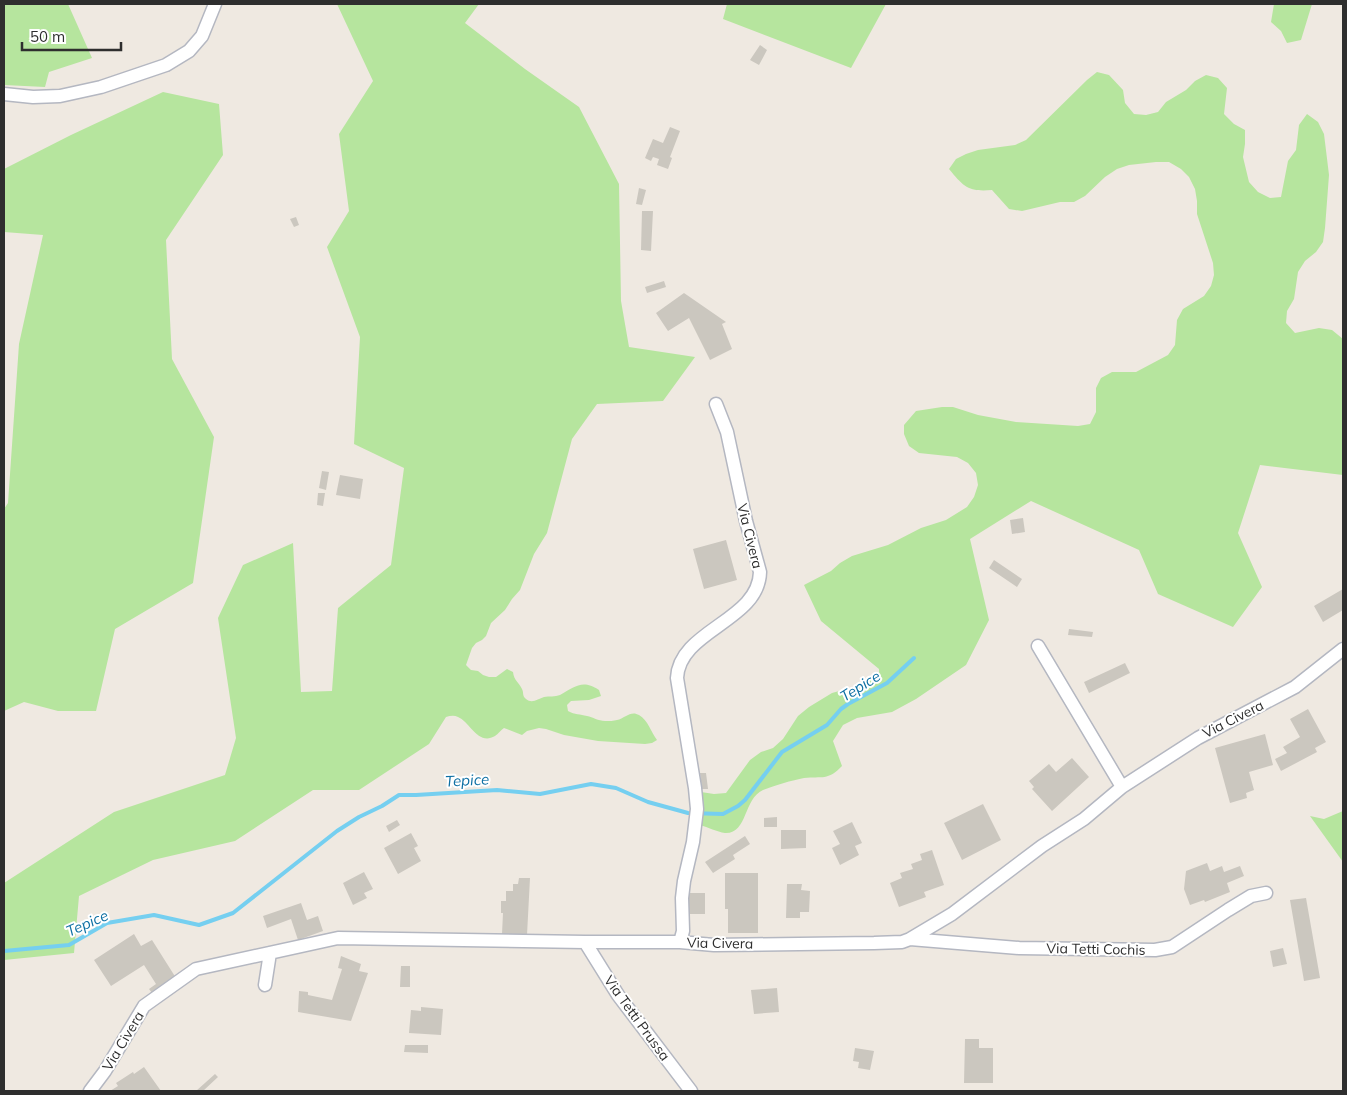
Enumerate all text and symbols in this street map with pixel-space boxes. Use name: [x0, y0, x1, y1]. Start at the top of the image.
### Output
scale bar: [22, 20, 121, 52]
text: 50 m: [30, 27, 65, 46]
street label: Via Civera: [733, 502, 767, 570]
water label: Tepice: [836, 666, 884, 706]
street label: Via Civera: [1199, 696, 1267, 742]
water label: Tepice: [444, 769, 490, 791]
water label: Tepice: [63, 905, 111, 941]
street label: Via Civera: [687, 933, 753, 953]
street label: Via Tetti Cochis: [1046, 939, 1146, 959]
street label: Via Tetti Prussa: [600, 972, 674, 1064]
street label: Via Civera: [98, 1008, 148, 1074]

